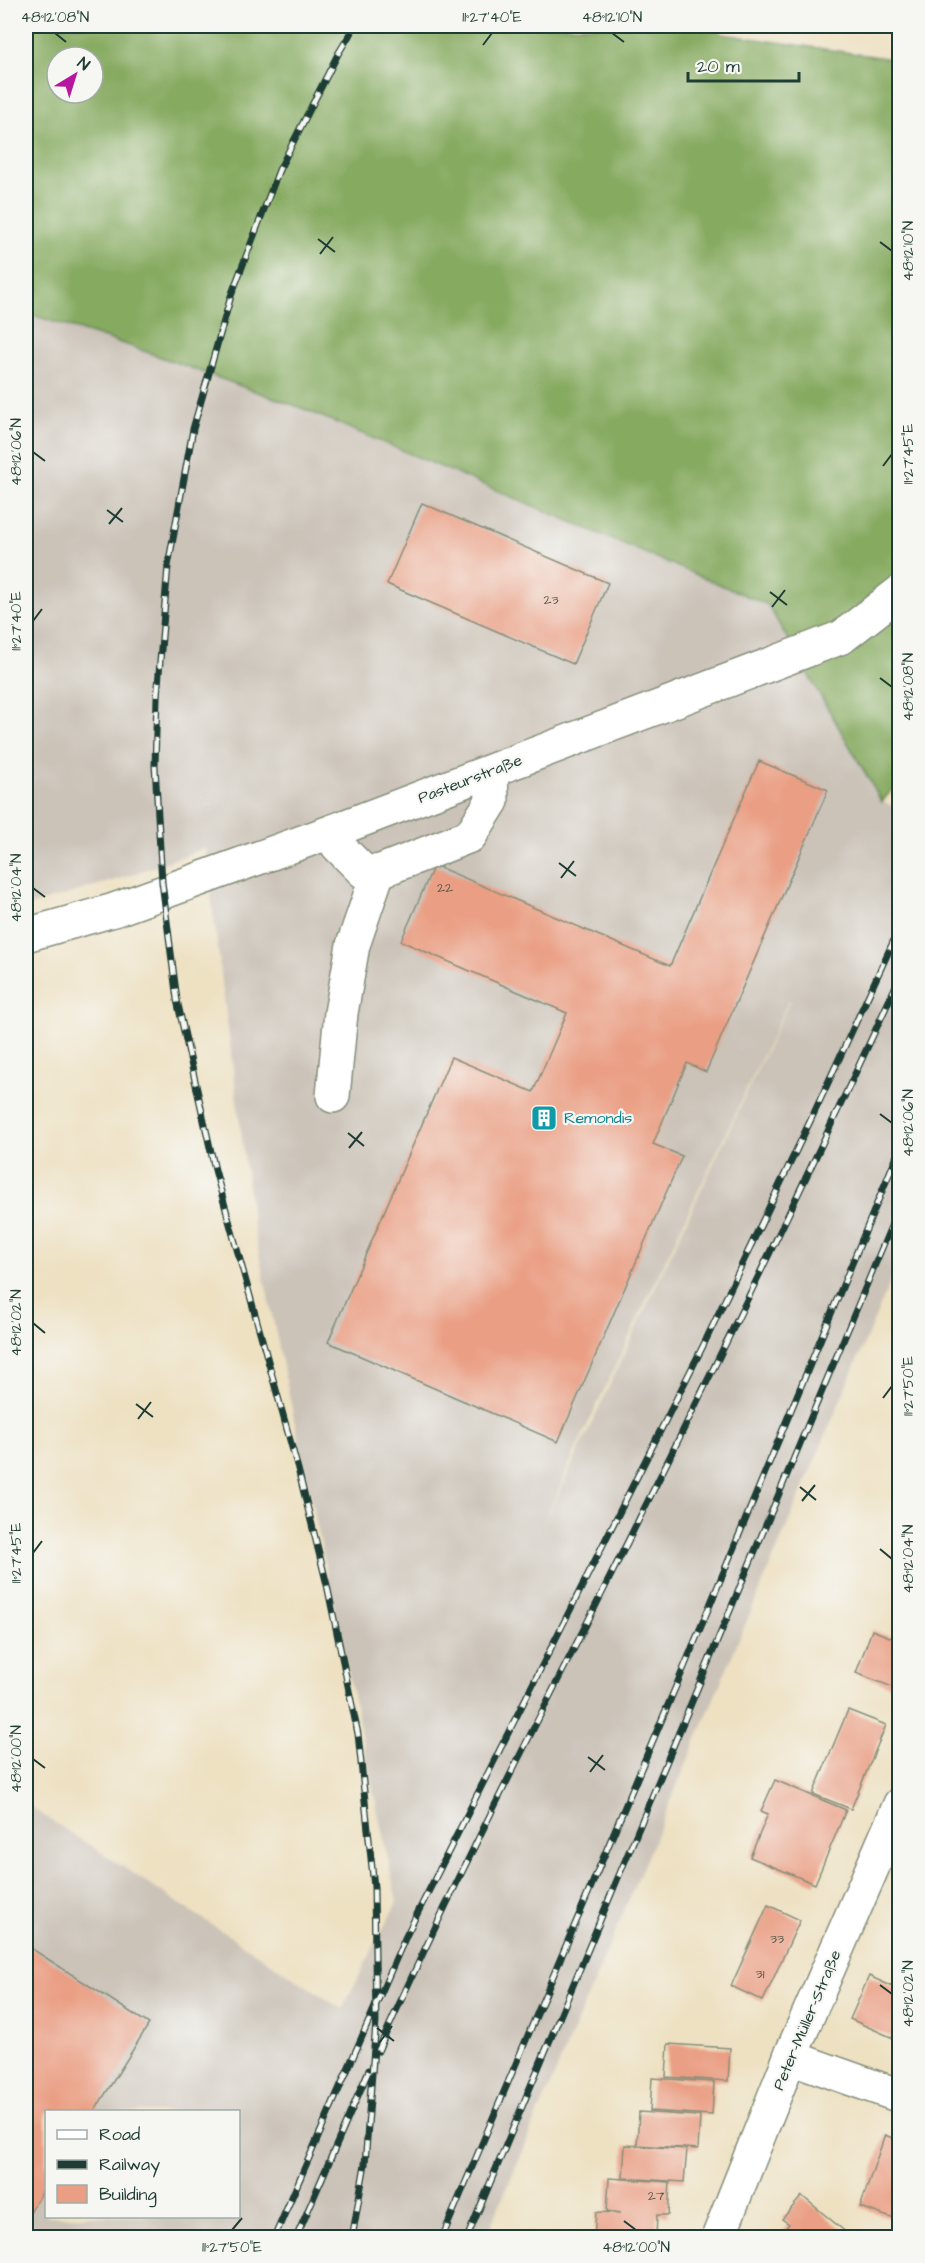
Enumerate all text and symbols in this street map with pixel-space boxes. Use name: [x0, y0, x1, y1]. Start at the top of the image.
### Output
text: 48°12'08"N: [21, 7, 89, 28]
text: 11°27'40"E: [462, 7, 522, 28]
text: 48°12'10"N: [582, 7, 642, 28]
north arrow: [45, 45, 105, 105]
scale bar: [688, 45, 799, 83]
text: N: [73, 52, 94, 76]
text: 20 m: [697, 54, 740, 79]
text: 48°12'10"N: [898, 221, 919, 281]
text: 48°12'06"N: [6, 418, 27, 486]
text: 11°27'45"E: [898, 424, 919, 484]
house number: 23: [543, 590, 559, 610]
text: 11°27'40"E: [6, 591, 27, 651]
text: 48°12'08"N: [898, 653, 919, 721]
street label: Pasteurstraße: [415, 749, 526, 809]
text: 48°12'04"N: [6, 854, 27, 922]
house number: 22: [437, 878, 453, 898]
text: 48°12'06"N: [898, 1089, 919, 1157]
building icon: Remondis: [529, 1103, 559, 1133]
place label: Remondis: [564, 1107, 632, 1129]
text: 48°12'02"N: [6, 1289, 27, 1357]
text: 11°27'50"E: [898, 1356, 919, 1416]
text: 11°27'45"E: [6, 1523, 27, 1583]
text: 48°12'04"N: [898, 1525, 919, 1593]
text: 48°12'00"N: [6, 1725, 27, 1793]
house number: 33: [770, 1929, 784, 1949]
street label: Peter-Müller-Straße: [767, 1946, 847, 2094]
text: 48°12'02"N: [898, 1960, 919, 2028]
house number: 31: [756, 1964, 765, 1984]
legend: [45, 2110, 240, 2218]
text: Road: [99, 2122, 140, 2147]
text: Railway: [99, 2152, 160, 2178]
text: Building: [99, 2182, 157, 2208]
house number: 27: [648, 2186, 665, 2206]
text: 11°27'50"E: [202, 2237, 262, 2258]
text: 48°12'00"N: [602, 2237, 670, 2258]

